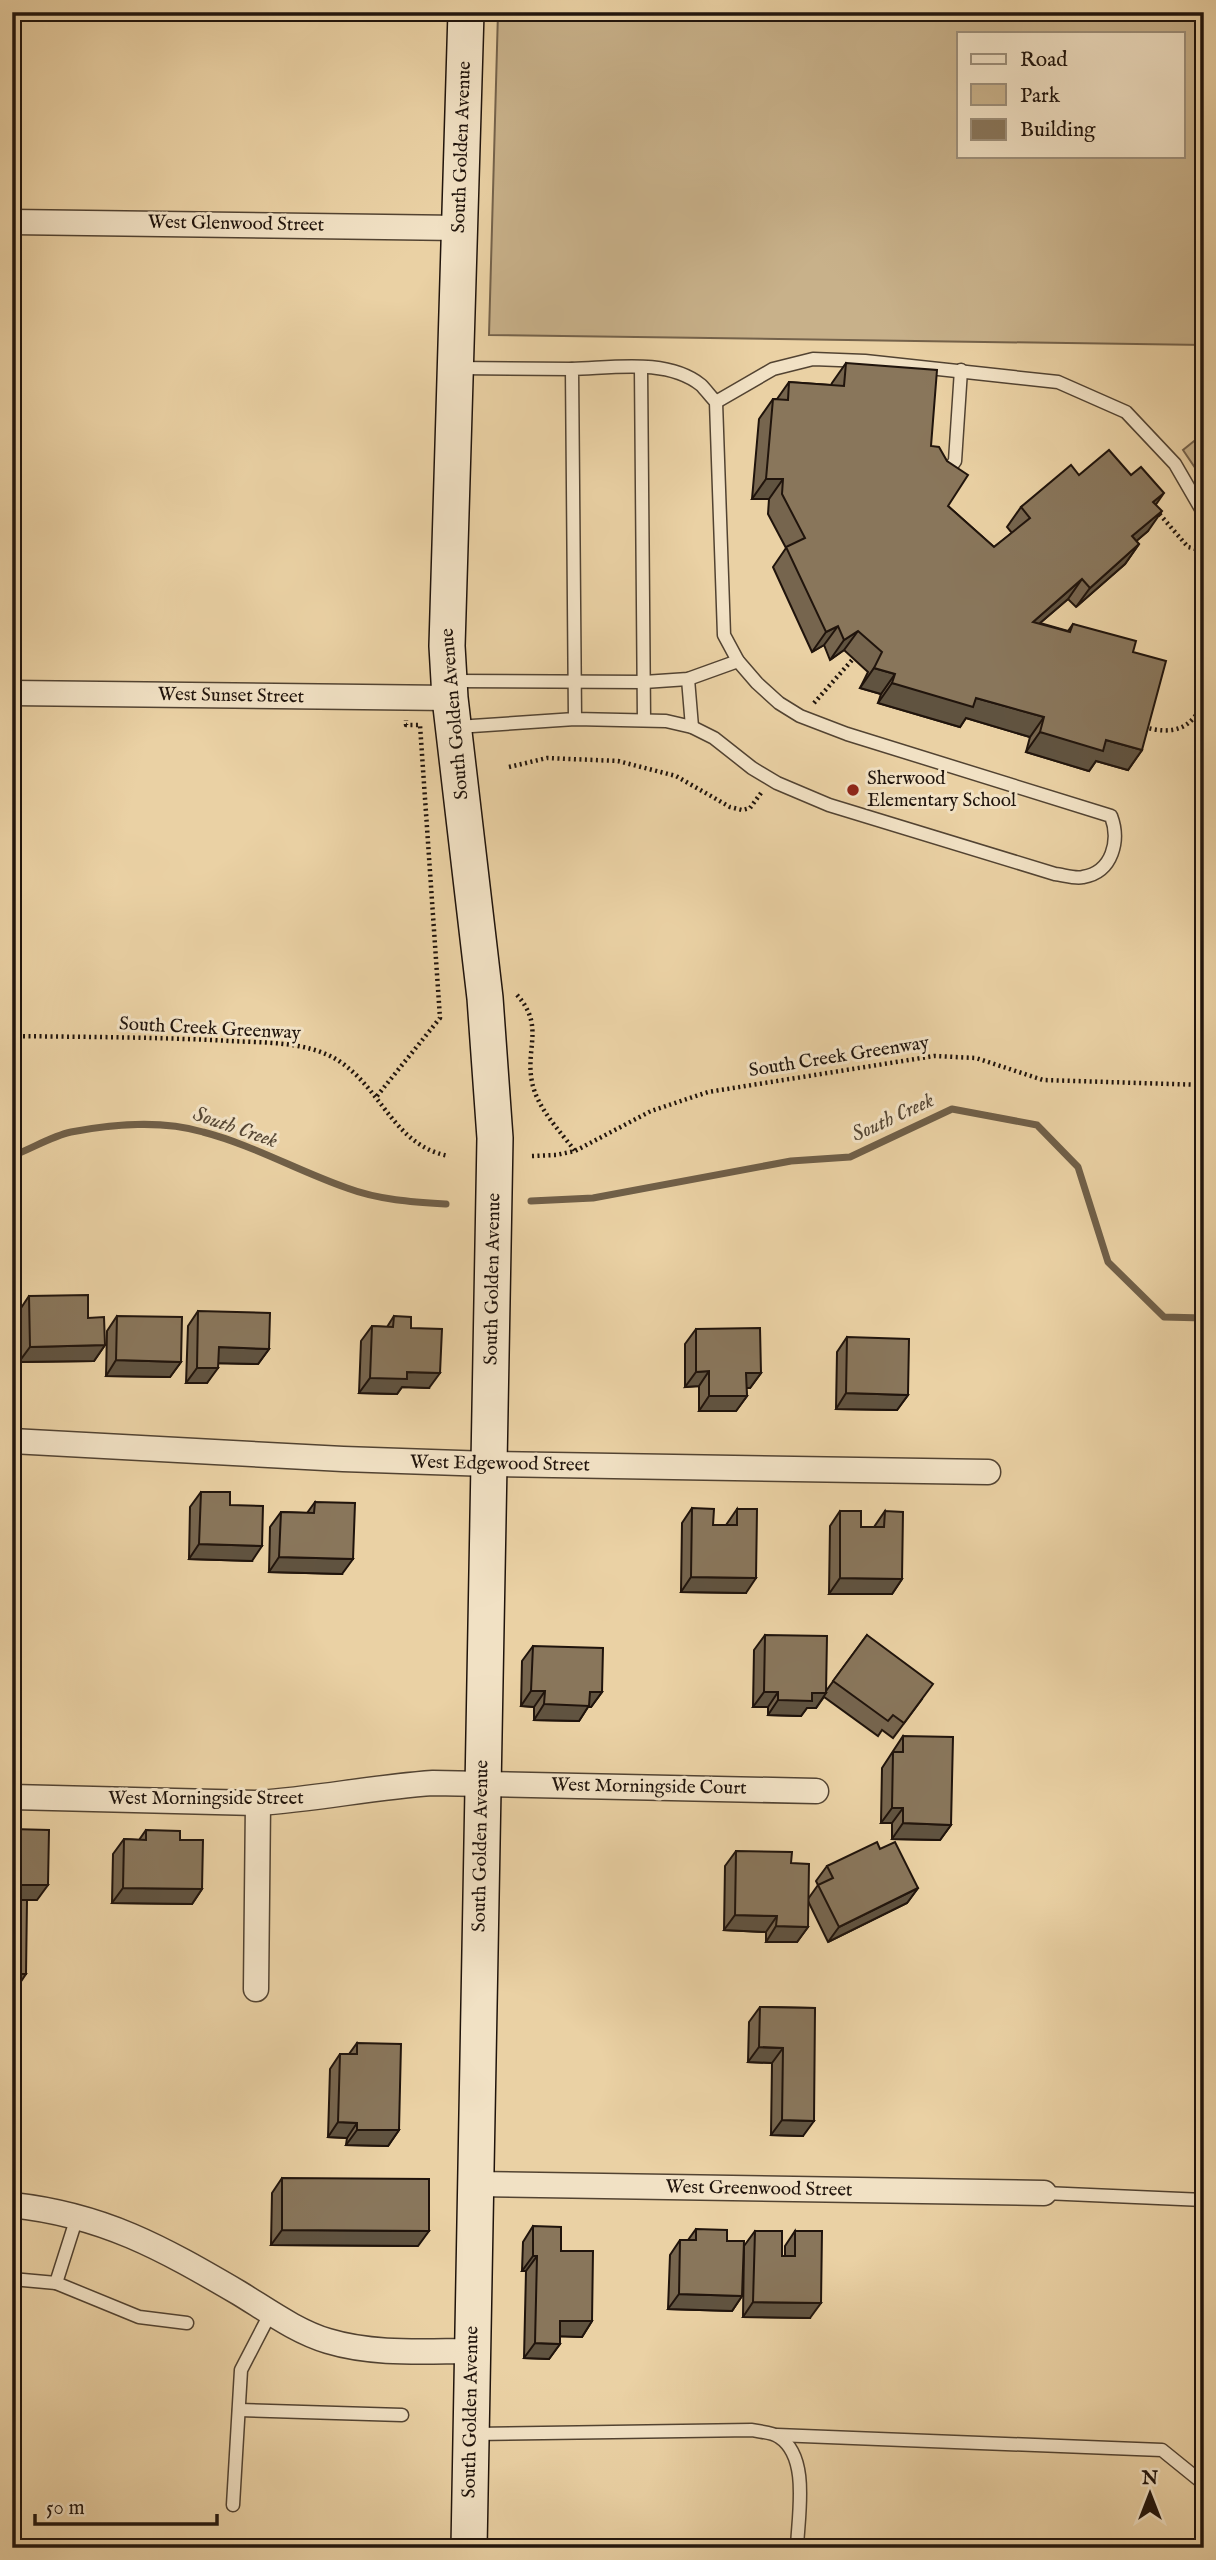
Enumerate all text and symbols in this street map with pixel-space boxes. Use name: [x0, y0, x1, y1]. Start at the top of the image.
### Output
legend: [957, 32, 1184, 158]
text: Road: [1020, 47, 1068, 74]
street label: South Golden Avenue: [447, 60, 477, 233]
text: Park: [1020, 83, 1061, 110]
text: Building: [1020, 117, 1096, 144]
street label: West Glenwood Street: [148, 210, 325, 238]
street label: South Golden Avenue: [436, 627, 474, 801]
street label: West Sunset Street: [158, 683, 305, 709]
place label: Sherwood Elementary School: [867, 767, 1017, 813]
marker: Sherwood Elementary School: [845, 782, 861, 798]
street label: South Creek Greenway: [118, 1012, 302, 1046]
street label: South Creek Greenway: [747, 1031, 931, 1083]
water label: South Creek: [848, 1087, 939, 1149]
water label: South Creek: [189, 1101, 281, 1155]
street label: South Golden Avenue: [479, 1192, 507, 1365]
street label: West Edgewood Street: [410, 1450, 591, 1478]
street label: South Golden Avenue: [467, 1759, 495, 1932]
street label: West Morningside Court: [551, 1773, 747, 1801]
street label: West Morningside Street: [108, 1787, 304, 1811]
street label: West Greenwood Street: [665, 2175, 853, 2203]
street label: South Golden Avenue: [457, 2325, 485, 2498]
north arrow: [1114, 2458, 1184, 2528]
text: N: [1141, 2467, 1159, 2491]
scale bar: [35, 2483, 217, 2527]
text: 50 m: [46, 2495, 85, 2522]

